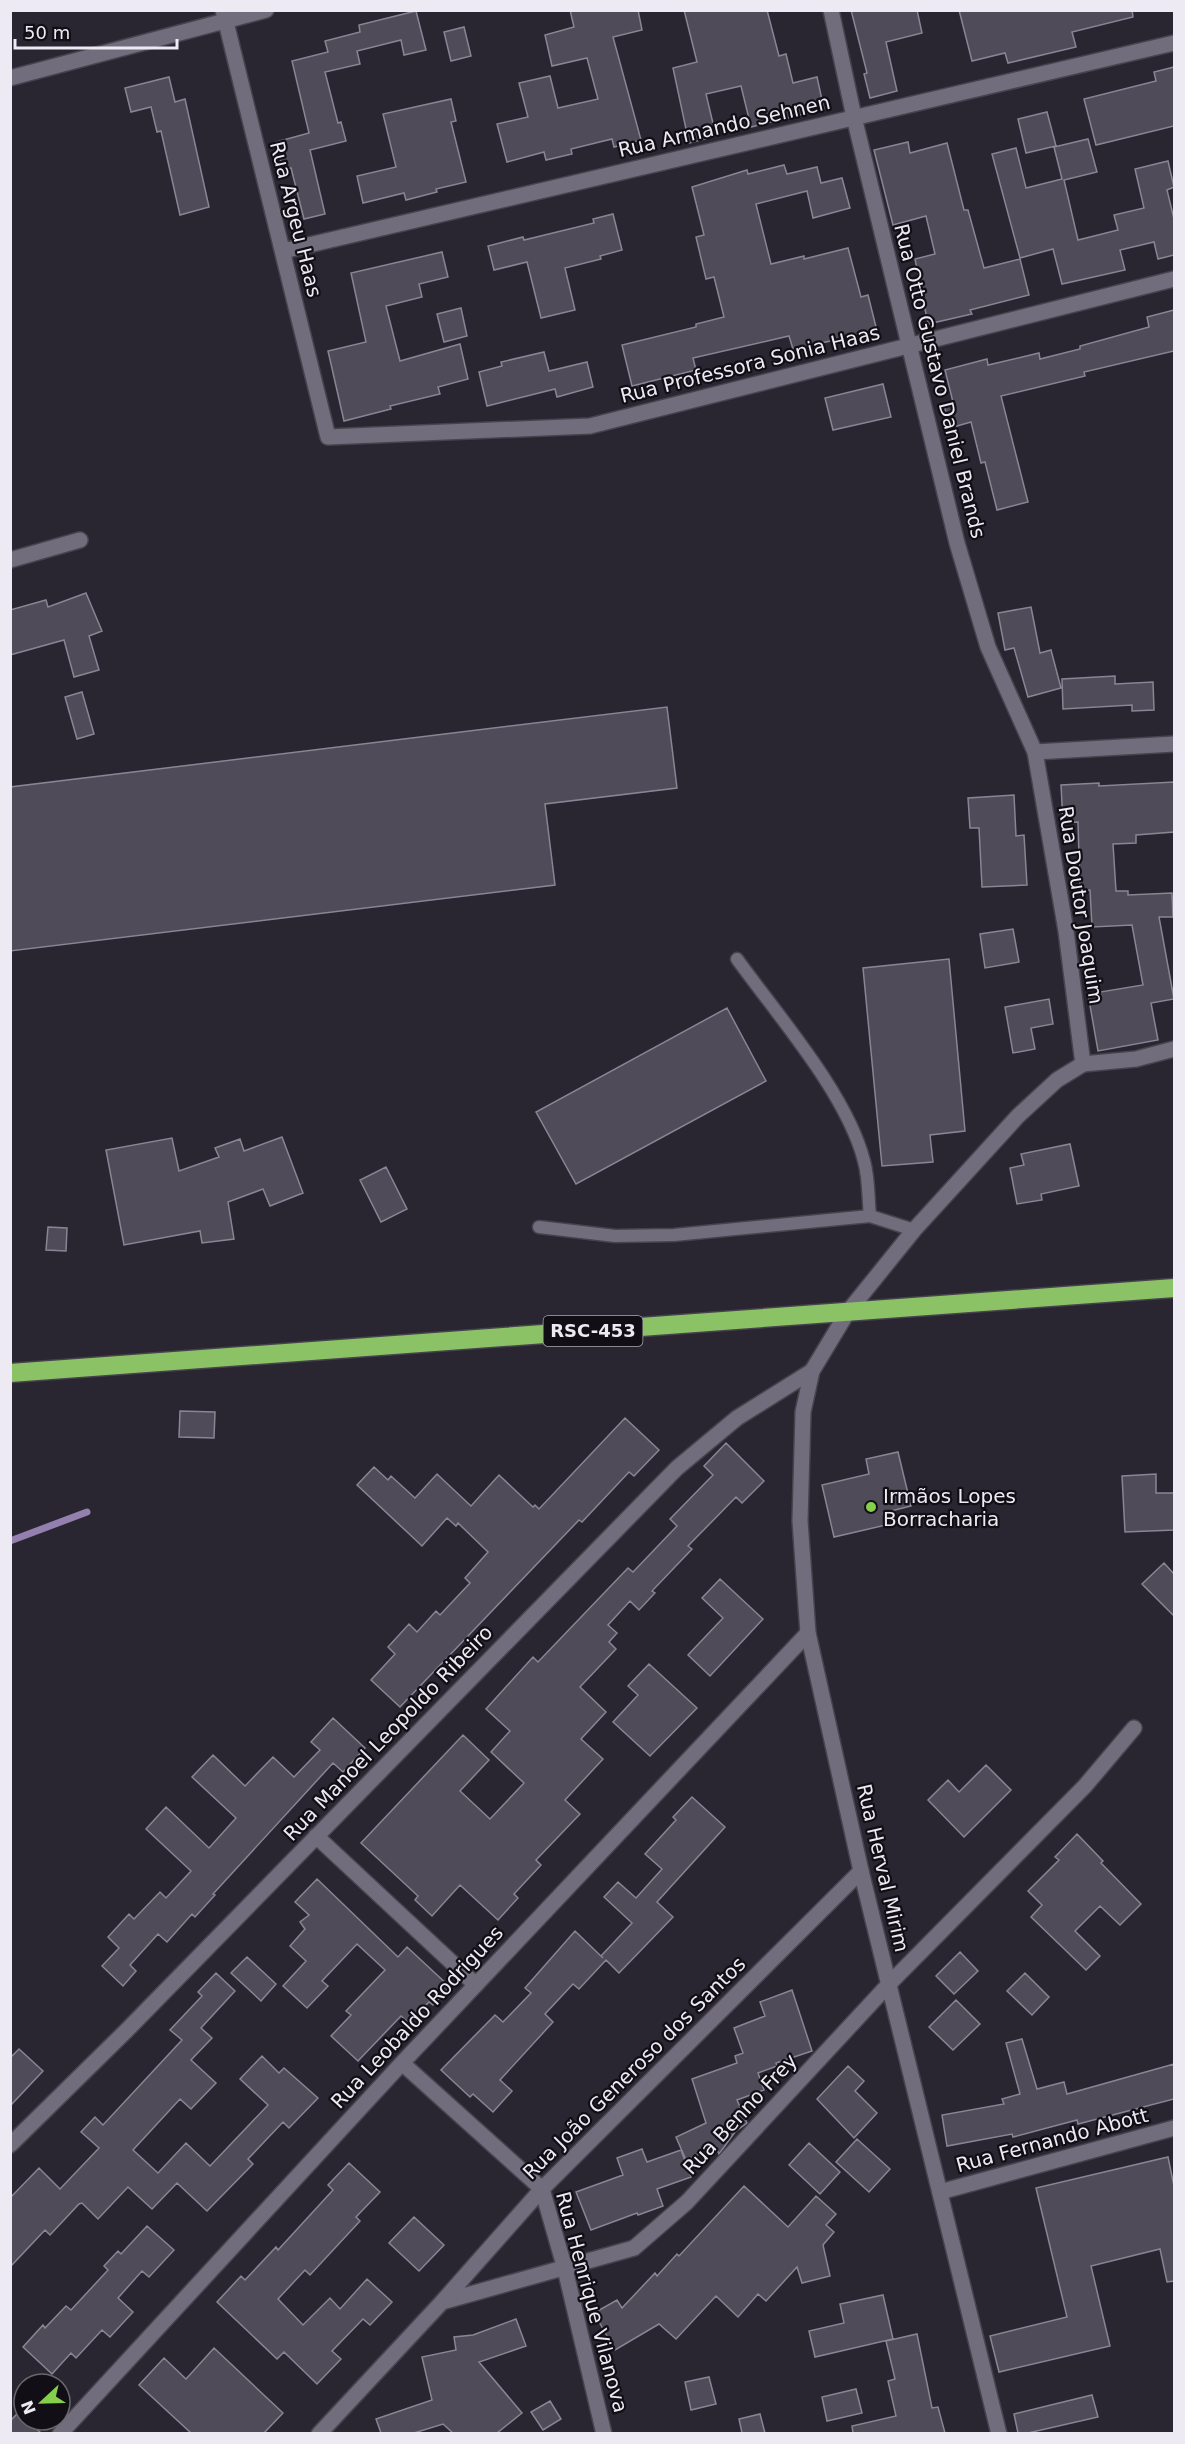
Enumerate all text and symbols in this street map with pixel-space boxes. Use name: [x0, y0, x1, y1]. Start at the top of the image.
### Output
scale bar: [15, 12, 177, 50]
text: 50 m: [24, 22, 70, 43]
street label: Rua Armando Sehnen: [616, 90, 832, 162]
street label: Rua Argeu Haas: [265, 139, 327, 299]
street label: Rua Otto Gustavo Daniel Brands: [889, 221, 991, 541]
street label: Rua Professora Sonia Haas: [618, 320, 882, 408]
street label: Rua Doutor Joaquim: [1053, 804, 1109, 1006]
road number: RSC-453: [544, 1316, 642, 1346]
place label: Irmãos Lopes Borracharia: [883, 1484, 1016, 1531]
marker: Irmãos Lopes Borracharia: [864, 1500, 878, 1514]
street label: Rua Manoel Leopoldo Ribeiro: [279, 1620, 497, 1846]
street label: Rua Herval Mirim: [852, 1782, 914, 1954]
street label: Rua Leobaldo Rodrigues: [326, 1921, 508, 2113]
street label: Rua João Generoso dos Santos: [518, 1952, 750, 2184]
street label: Rua Benno Frey: [678, 2049, 802, 2179]
street label: Rua Fernando Abott: [953, 2103, 1151, 2177]
street label: Rua Henrique Vilanova: [551, 2189, 633, 2415]
north arrow: [12, 2372, 72, 2432]
text: N: [17, 2398, 40, 2417]

